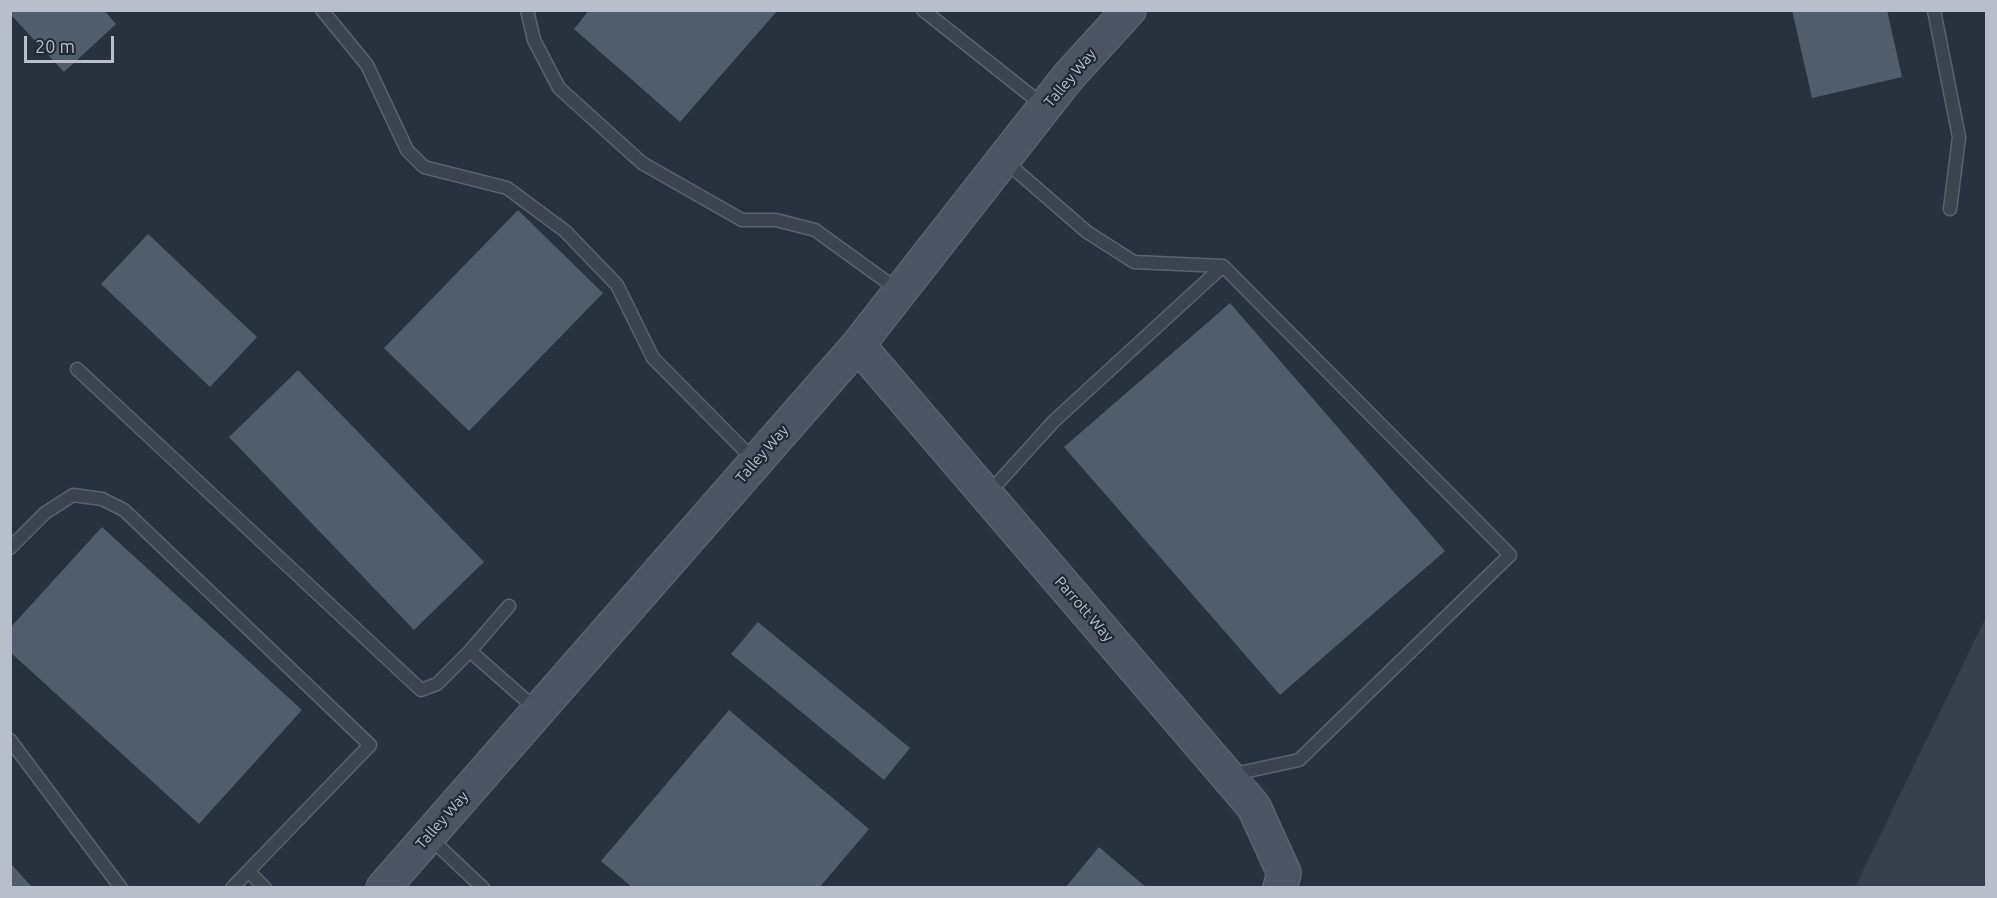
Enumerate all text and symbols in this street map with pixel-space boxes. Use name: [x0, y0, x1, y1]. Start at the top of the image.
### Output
scale bar: [27, 24, 117, 62]
text: 20 m: [35, 36, 75, 56]
street label: Talley Way: [1040, 45, 1100, 111]
street label: Talley Way: [732, 421, 792, 487]
street label: Parrott Way: [1051, 573, 1117, 645]
street label: Talley Way: [412, 787, 472, 853]

